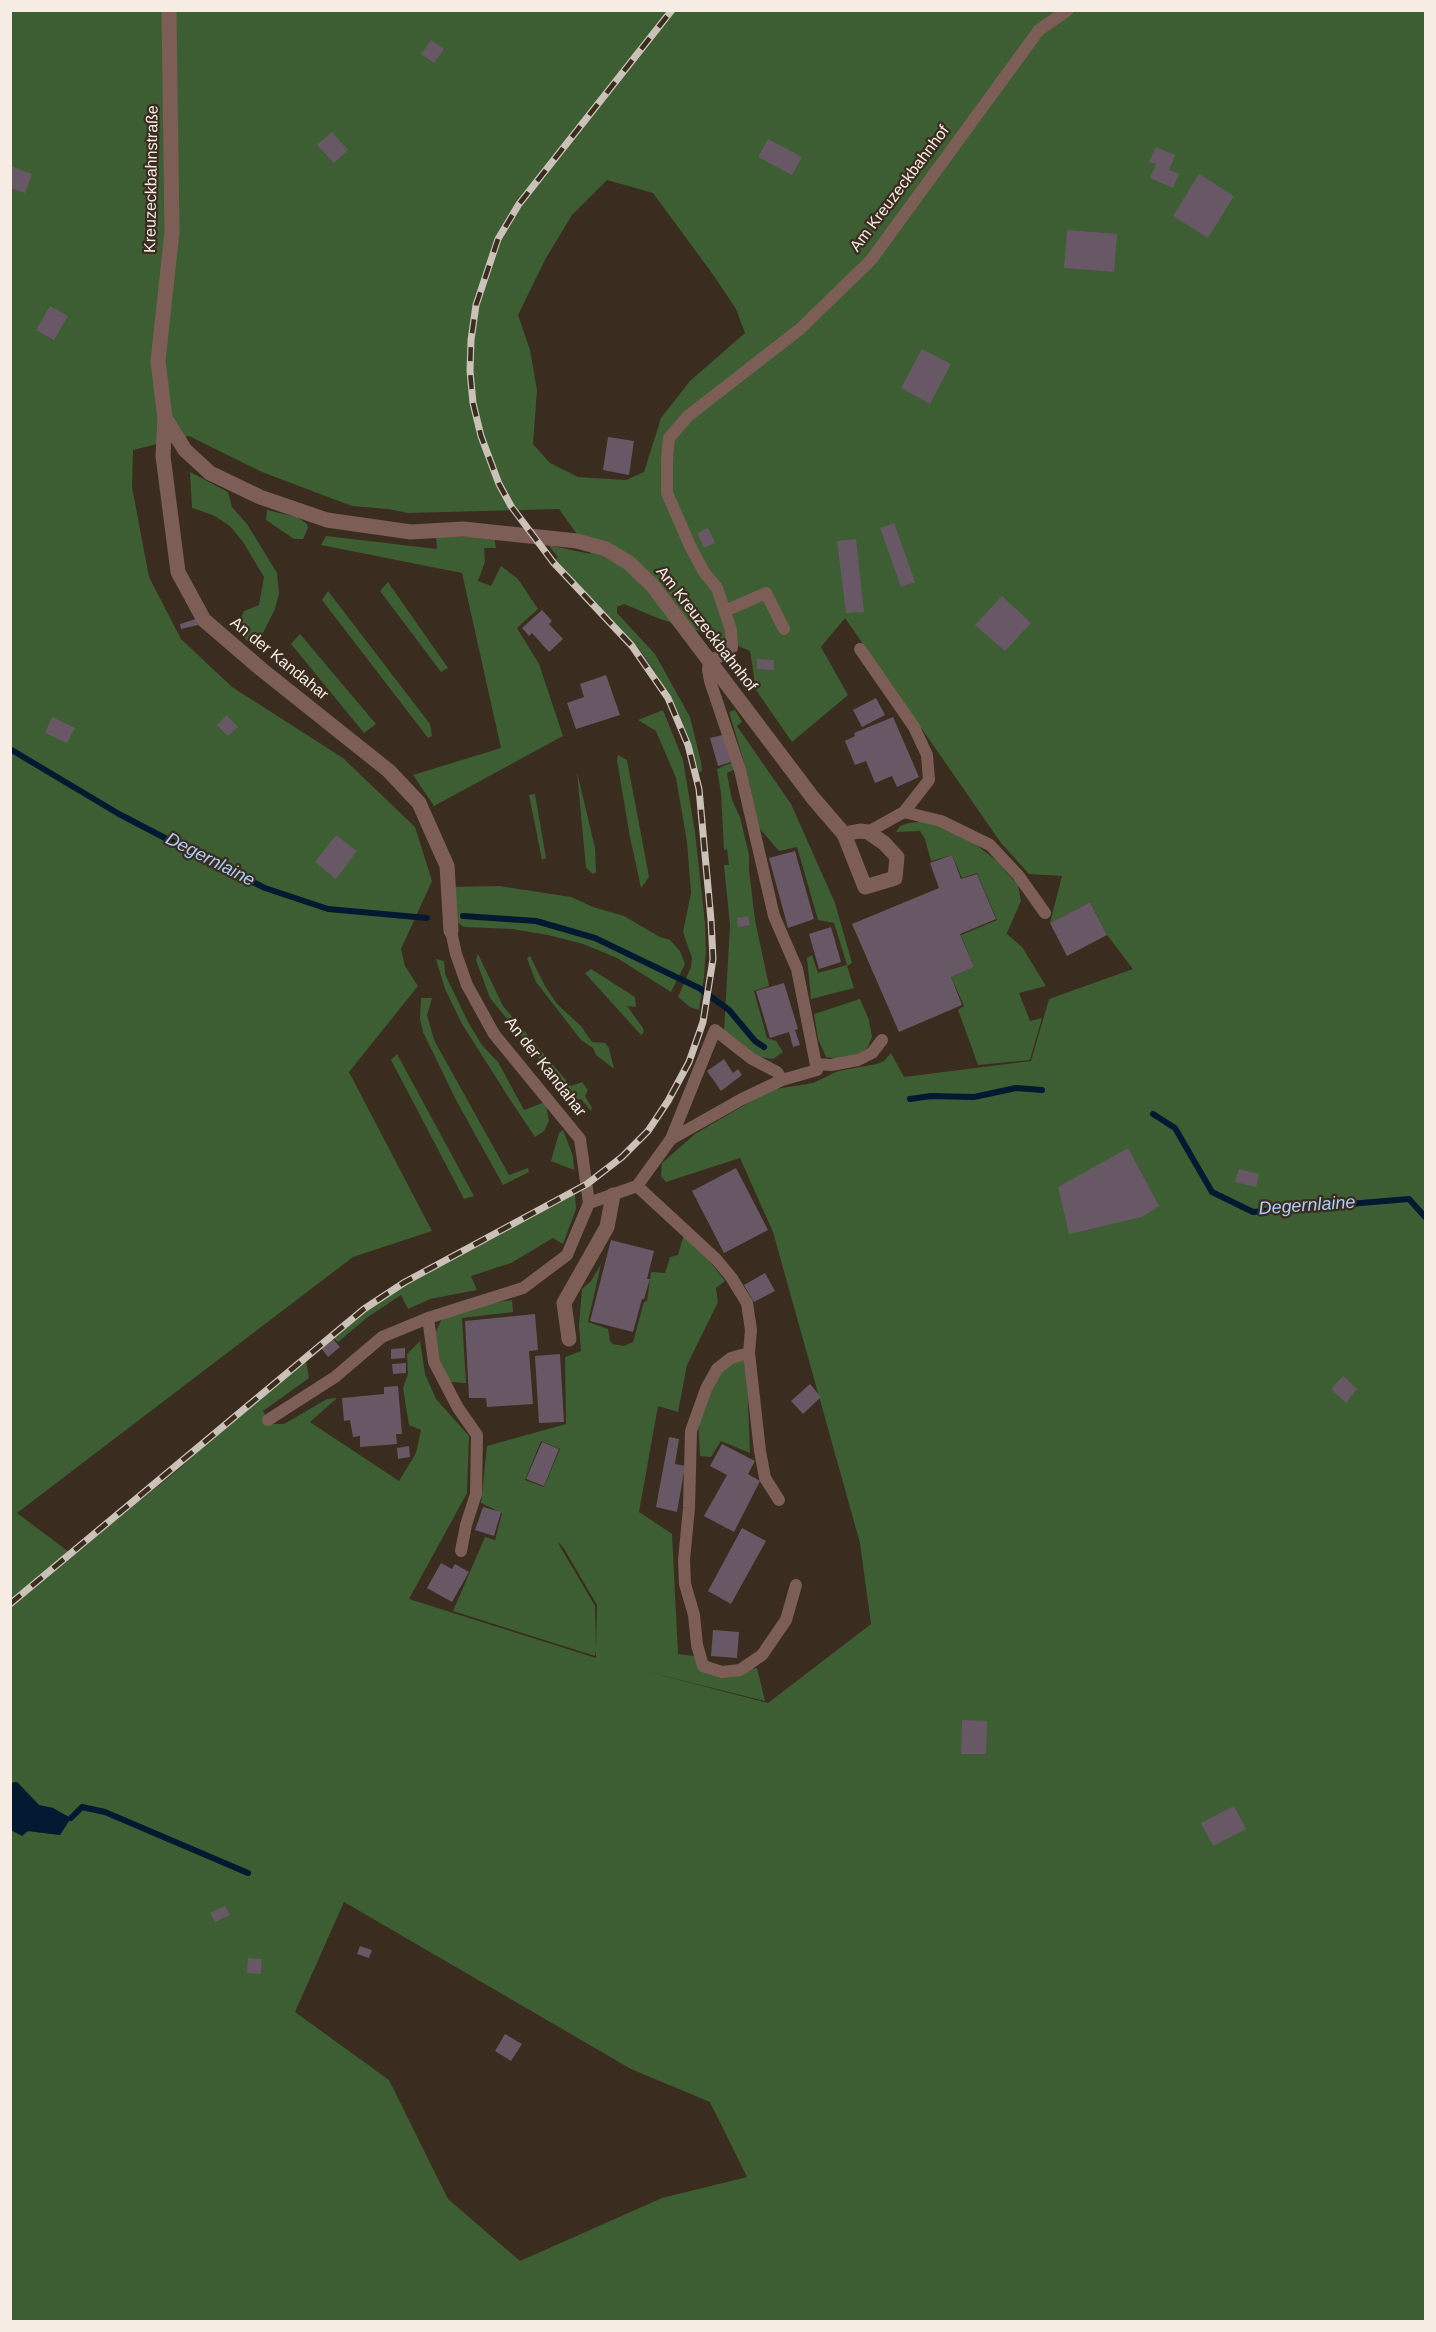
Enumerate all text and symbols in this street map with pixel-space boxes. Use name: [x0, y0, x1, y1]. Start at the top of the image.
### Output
street label: Kreuzeckbahnstraße: [141, 105, 163, 253]
street label: Am Kreuzeckbahnhof: [846, 122, 954, 256]
street label: Am Kreuzeckbahnhof: [651, 563, 761, 695]
street label: An der Kandahar: [226, 613, 332, 705]
water label: Degernlaine: [162, 828, 258, 892]
street label: An der Kandahar: [500, 1013, 590, 1121]
water label: Degernlaine: [1258, 1192, 1356, 1220]

